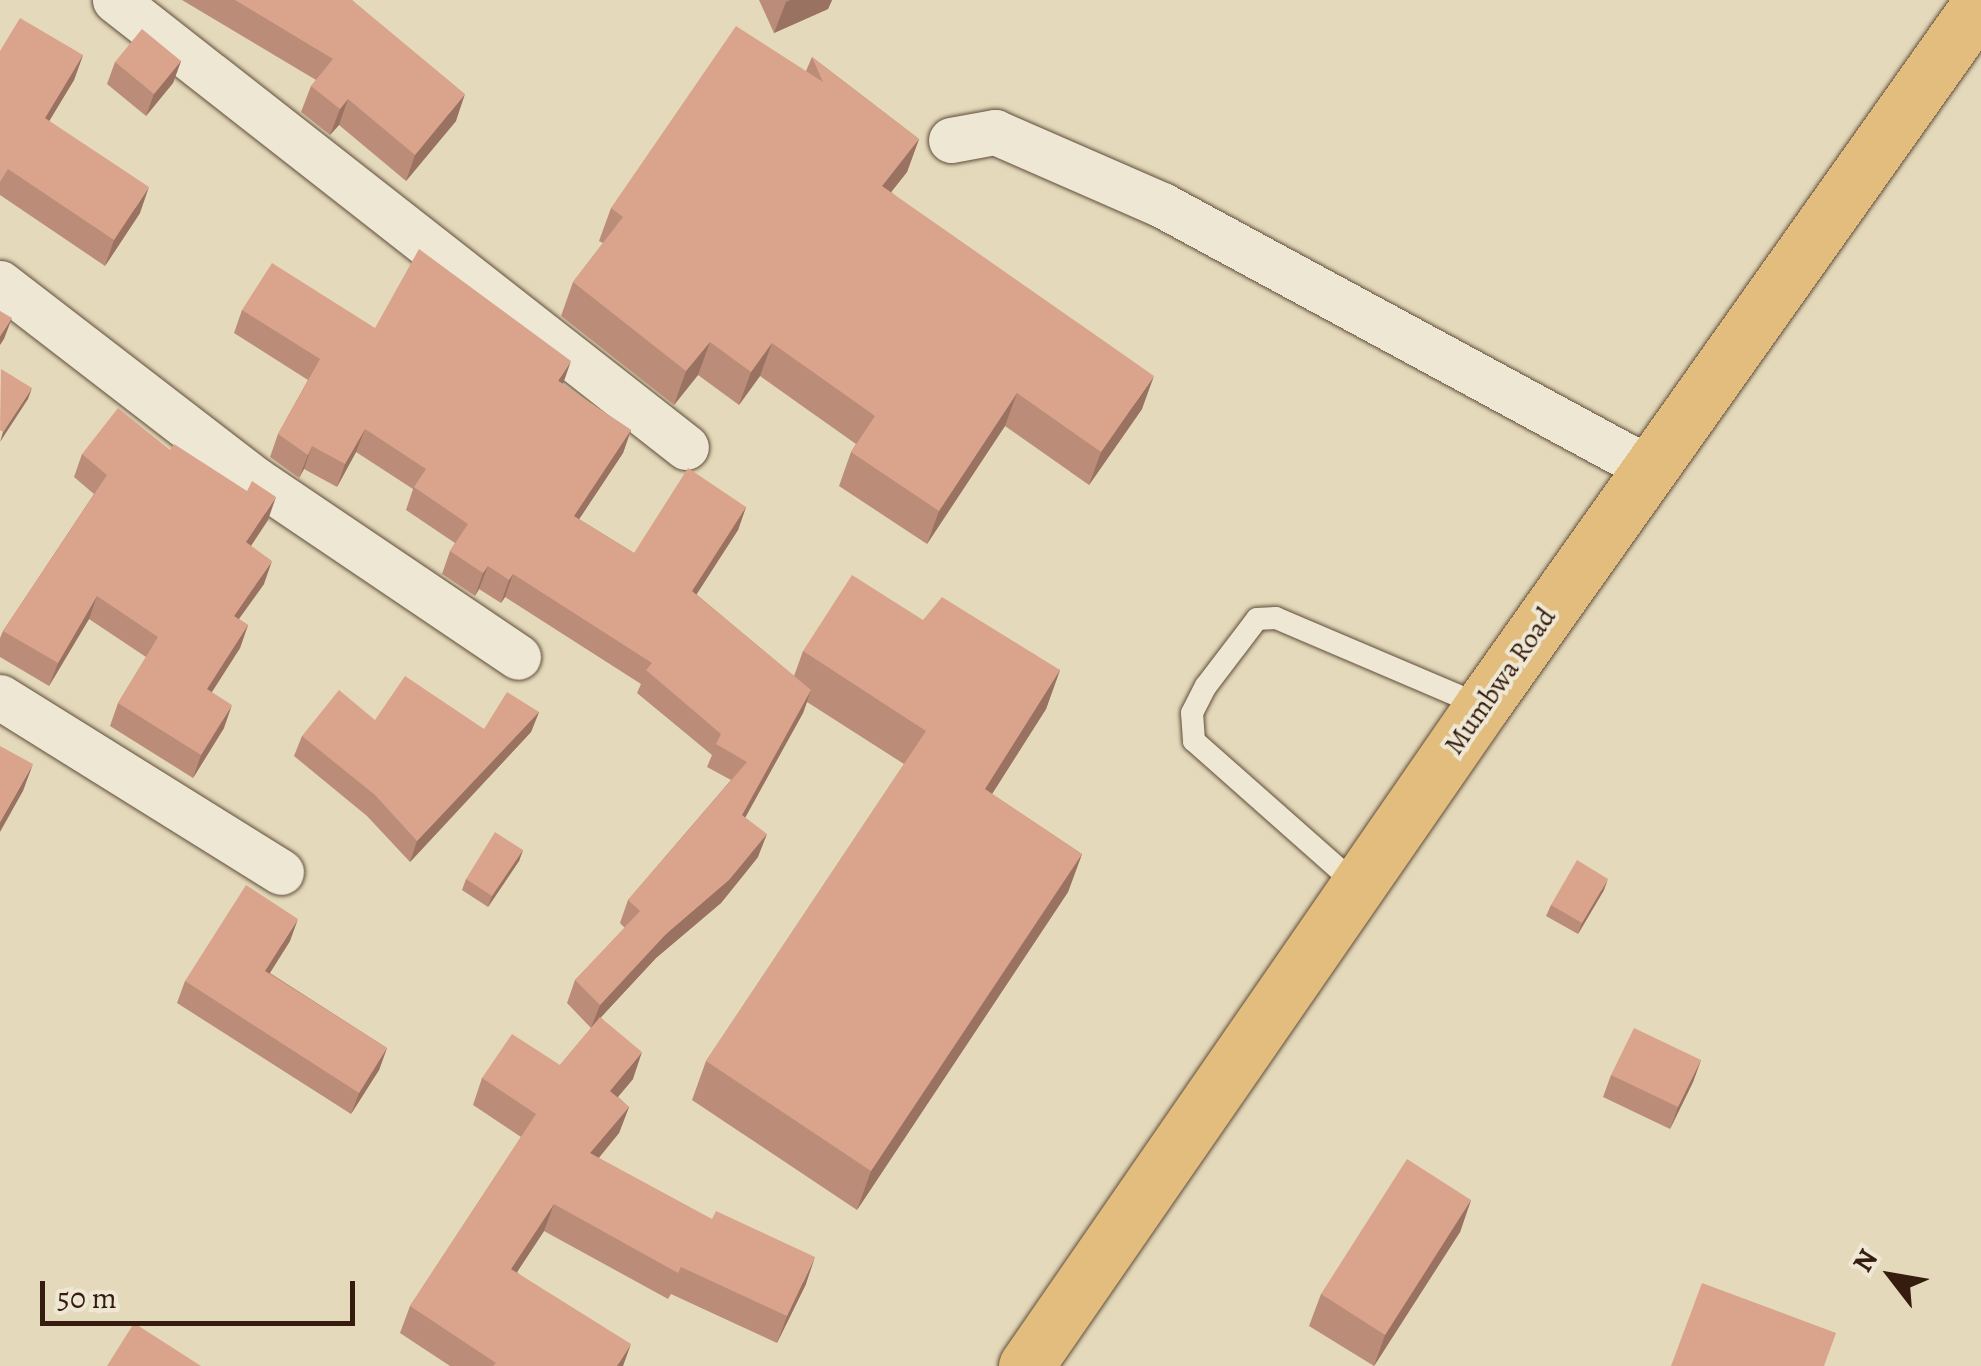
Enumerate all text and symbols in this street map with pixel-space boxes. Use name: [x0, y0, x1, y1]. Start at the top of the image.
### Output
street label: Mumbwa Road: [1437, 601, 1563, 761]
north arrow: [1841, 1226, 1941, 1326]
text: N: [1844, 1242, 1887, 1279]
scale bar: [45, 1261, 360, 1323]
text: 50 m: [57, 1278, 117, 1318]

